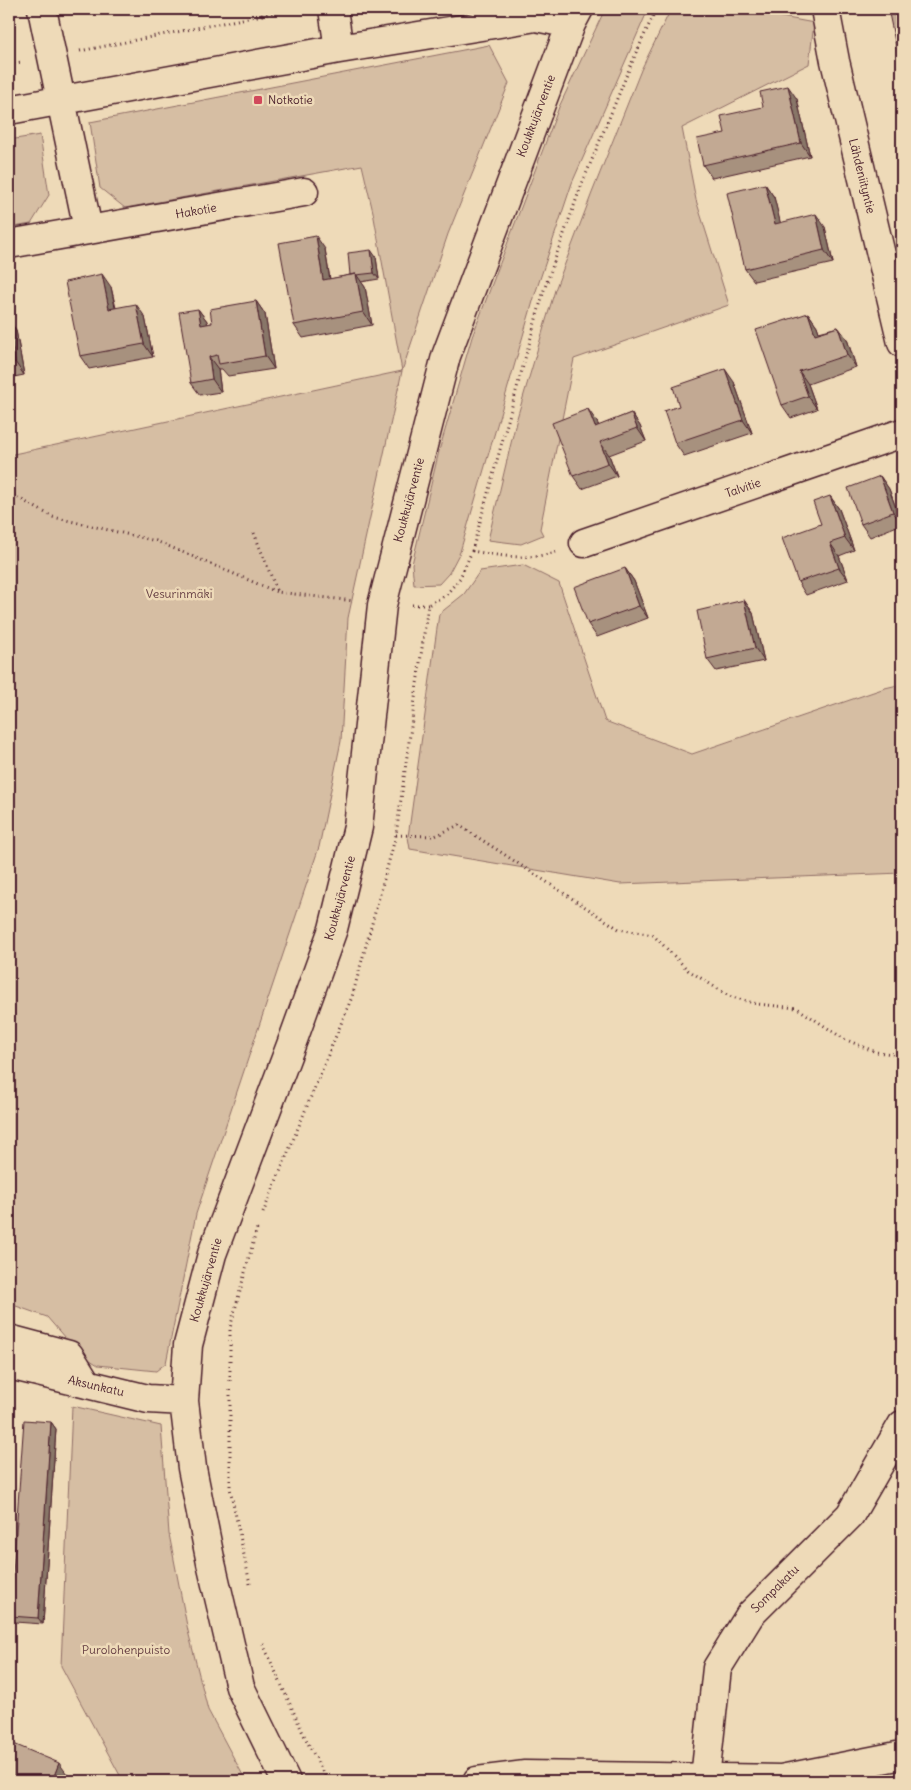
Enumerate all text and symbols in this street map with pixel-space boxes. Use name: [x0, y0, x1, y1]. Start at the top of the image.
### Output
street label: Koukkujärventie: [513, 73, 558, 159]
place label: Notkotie: [268, 92, 313, 107]
marker: Notkotie: [252, 94, 264, 106]
street label: Lähdeniityntie: [846, 137, 879, 215]
street label: Hakotie: [174, 200, 218, 221]
street label: Koukkujärventie: [390, 456, 427, 544]
street label: Talvitie: [723, 474, 763, 501]
park label: Vesurinmäki: [146, 586, 212, 601]
street label: Koukkujärventie: [321, 854, 358, 942]
street label: Koukkujärventie: [186, 1236, 225, 1324]
street label: Aksunkatu: [67, 1372, 126, 1399]
street label: Sompakatu: [748, 1562, 802, 1616]
park label: Purolohenpuisto: [82, 1642, 170, 1657]

